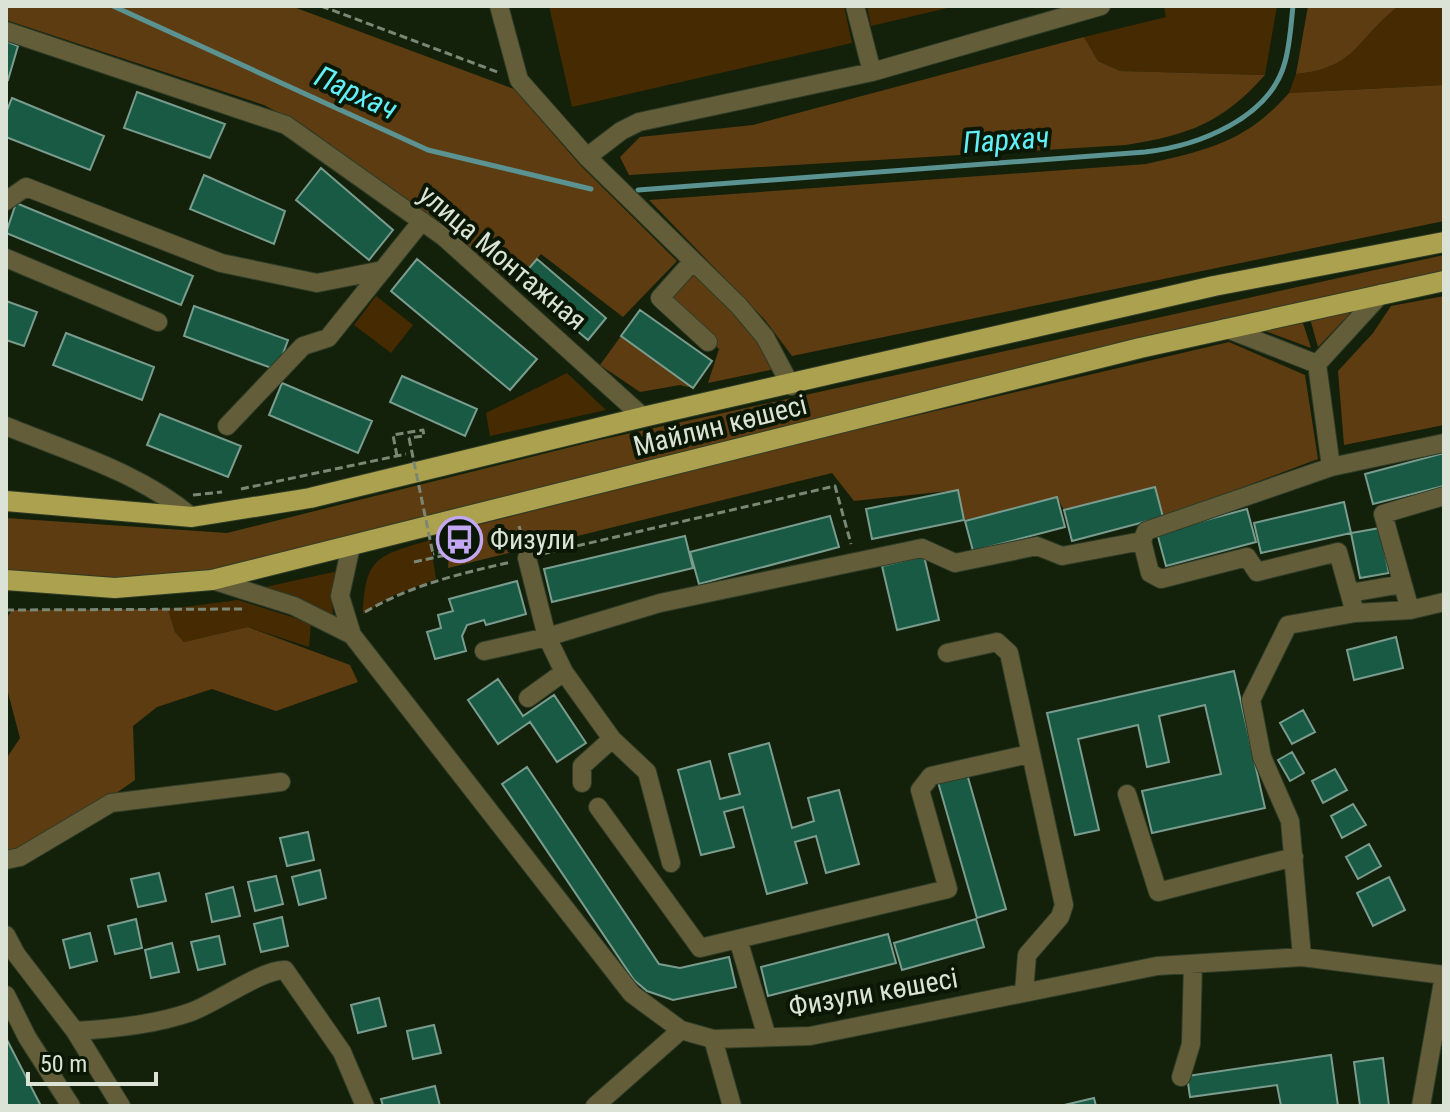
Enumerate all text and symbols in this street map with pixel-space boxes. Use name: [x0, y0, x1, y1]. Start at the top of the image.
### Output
water label: Пархач: [309, 58, 403, 127]
water label: Пархач: [961, 119, 1051, 160]
street label: улица Монтажная: [412, 178, 593, 337]
street label: Майлин көшесі: [630, 388, 810, 463]
bus stop icon: Физули: [435, 515, 483, 563]
place label: Физули: [490, 523, 575, 556]
street label: Физули көшесі: [786, 961, 960, 1024]
scale bar: [28, 1036, 156, 1086]
text: 50 m: [40, 1050, 87, 1078]

